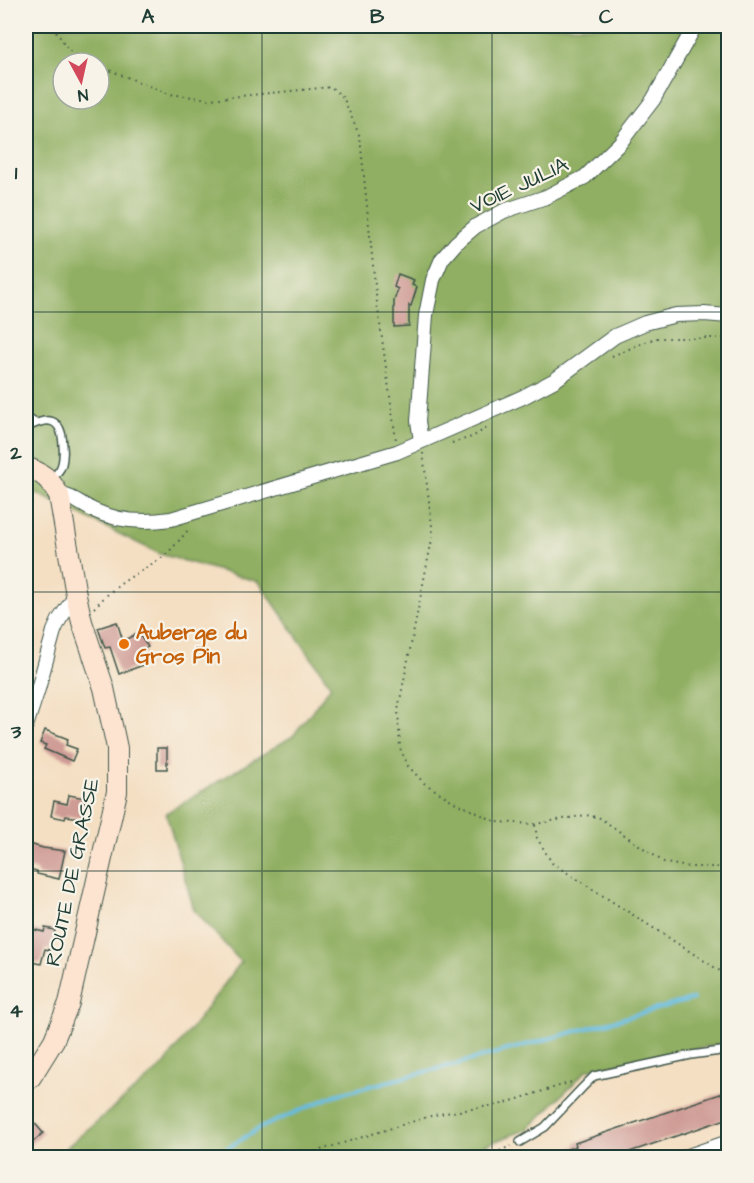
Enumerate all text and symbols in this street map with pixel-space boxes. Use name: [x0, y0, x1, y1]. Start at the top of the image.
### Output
text: A: [142, 3, 155, 31]
text: B: [370, 3, 385, 31]
text: C: [599, 3, 614, 31]
north arrow: [51, 51, 111, 111]
text: N: [76, 83, 89, 106]
street label: VOIE JULIA: [465, 150, 574, 221]
text: 1: [15, 159, 18, 187]
text: 2: [9, 439, 22, 467]
place label: Auberge du Gros Pin: [136, 618, 247, 671]
marker: Auberge du Gros Pin: [117, 637, 131, 651]
text: 3: [10, 718, 22, 746]
street label: ROUTE DE GRASSE: [38, 775, 107, 969]
text: 4: [9, 997, 23, 1025]

